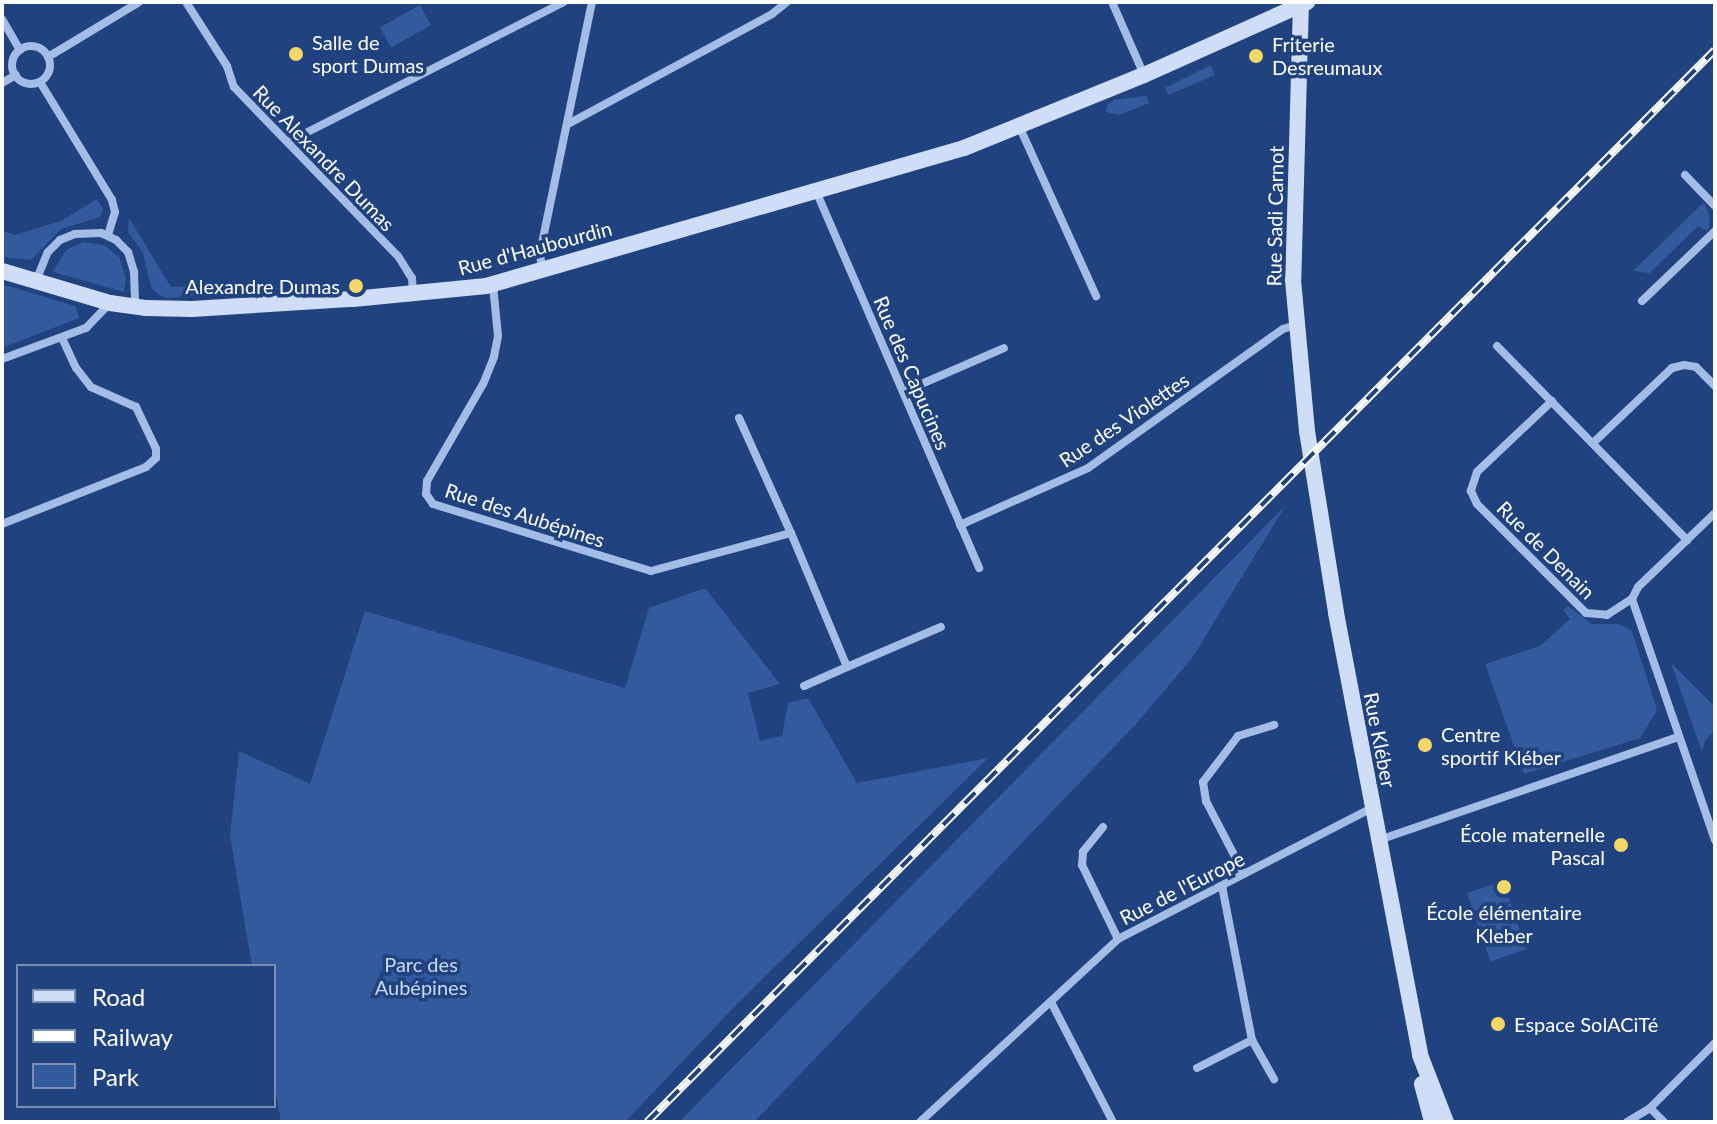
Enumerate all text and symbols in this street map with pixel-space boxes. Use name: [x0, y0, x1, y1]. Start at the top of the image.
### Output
place label: Salle de sport Dumas: [312, 30, 424, 77]
place label: Friterie Desreumaux: [1272, 32, 1382, 79]
marker: Salle de sport Dumas: [287, 45, 305, 63]
marker: Friterie Desreumaux: [1247, 47, 1265, 65]
street label: Rue Alexandre Dumas: [248, 80, 400, 236]
street label: Rue Sadi Carnot: [1262, 145, 1288, 287]
street label: Rue d'Haubourdin: [456, 216, 614, 280]
place label: Alexandre Dumas: [185, 274, 340, 298]
marker: Alexandre Dumas: [347, 277, 365, 295]
street label: Rue des Capucines: [869, 292, 955, 454]
street label: Rue des Violettes: [1054, 367, 1194, 473]
street label: Rue des Aubépines: [442, 478, 608, 552]
street label: Rue de Denain: [1492, 496, 1600, 604]
street label: Rue Kléber: [1359, 690, 1401, 790]
place label: Centre sportif Kléber: [1441, 722, 1562, 769]
marker: Centre sportif Kléber: [1416, 736, 1434, 754]
place label: École maternelle Pascal: [1460, 822, 1605, 869]
marker: École maternelle Pascal: [1612, 836, 1630, 854]
street label: Rue de l'Europe: [1116, 846, 1248, 930]
marker: École élémentaire Kleber: [1495, 878, 1513, 896]
place label: École élémentaire Kleber: [1426, 900, 1582, 947]
park label: Parc des Aubépines: [375, 953, 467, 1000]
legend: [16, 964, 276, 1108]
text: Road: [92, 982, 145, 1011]
place label: Espace SolACiTé: [1514, 1012, 1658, 1036]
marker: Espace SolACiTé: [1489, 1015, 1507, 1033]
text: Railway: [92, 1022, 173, 1051]
text: Park: [92, 1062, 139, 1091]

